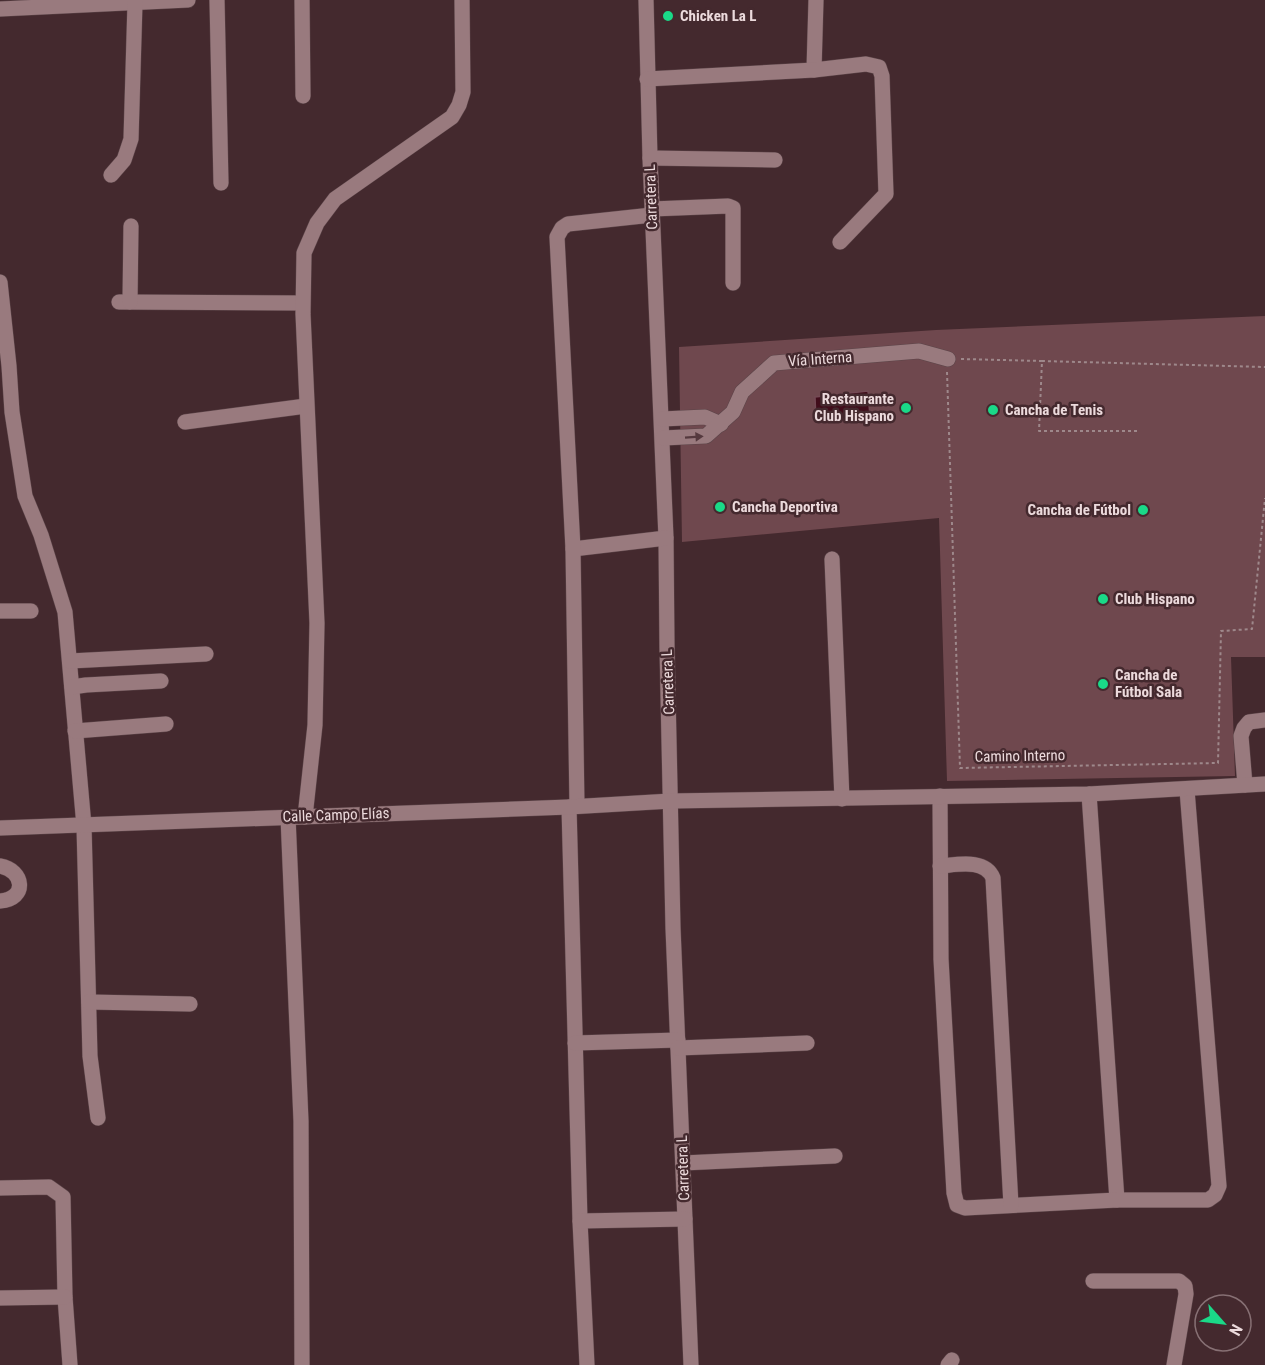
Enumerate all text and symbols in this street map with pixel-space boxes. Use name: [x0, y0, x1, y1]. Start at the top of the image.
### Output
place label: Chicken La L: [680, 7, 757, 25]
marker: Chicken La L: [661, 9, 675, 23]
street label: Carretera L: [641, 164, 661, 230]
street label: Vía Interna: [787, 348, 853, 370]
place label: Restaurante Club Hispano: [814, 390, 894, 425]
marker: Restaurante Club Hispano: [899, 401, 913, 415]
place label: Cancha de Tenis: [1005, 401, 1103, 419]
marker: Cancha de Tenis: [986, 403, 1000, 417]
one-way arrow: [685, 433, 704, 442]
place label: Cancha Deportiva: [732, 498, 838, 516]
marker: Cancha Deportiva: [713, 500, 727, 514]
place label: Cancha de Fútbol: [1028, 501, 1131, 519]
marker: Cancha de Fútbol: [1136, 503, 1150, 517]
place label: Club Hispano: [1115, 590, 1195, 608]
marker: Club Hispano: [1096, 592, 1110, 606]
street label: Carretera L: [658, 649, 678, 715]
place label: Cancha de Fútbol Sala: [1115, 666, 1182, 701]
marker: Cancha de Fútbol Sala: [1096, 677, 1110, 691]
street label: Camino Interno: [975, 746, 1065, 766]
street label: Calle Campo Elías: [282, 804, 390, 826]
street label: Carretera L: [673, 1135, 693, 1201]
north arrow: [1193, 1293, 1253, 1353]
text: N: [1225, 1321, 1246, 1339]

